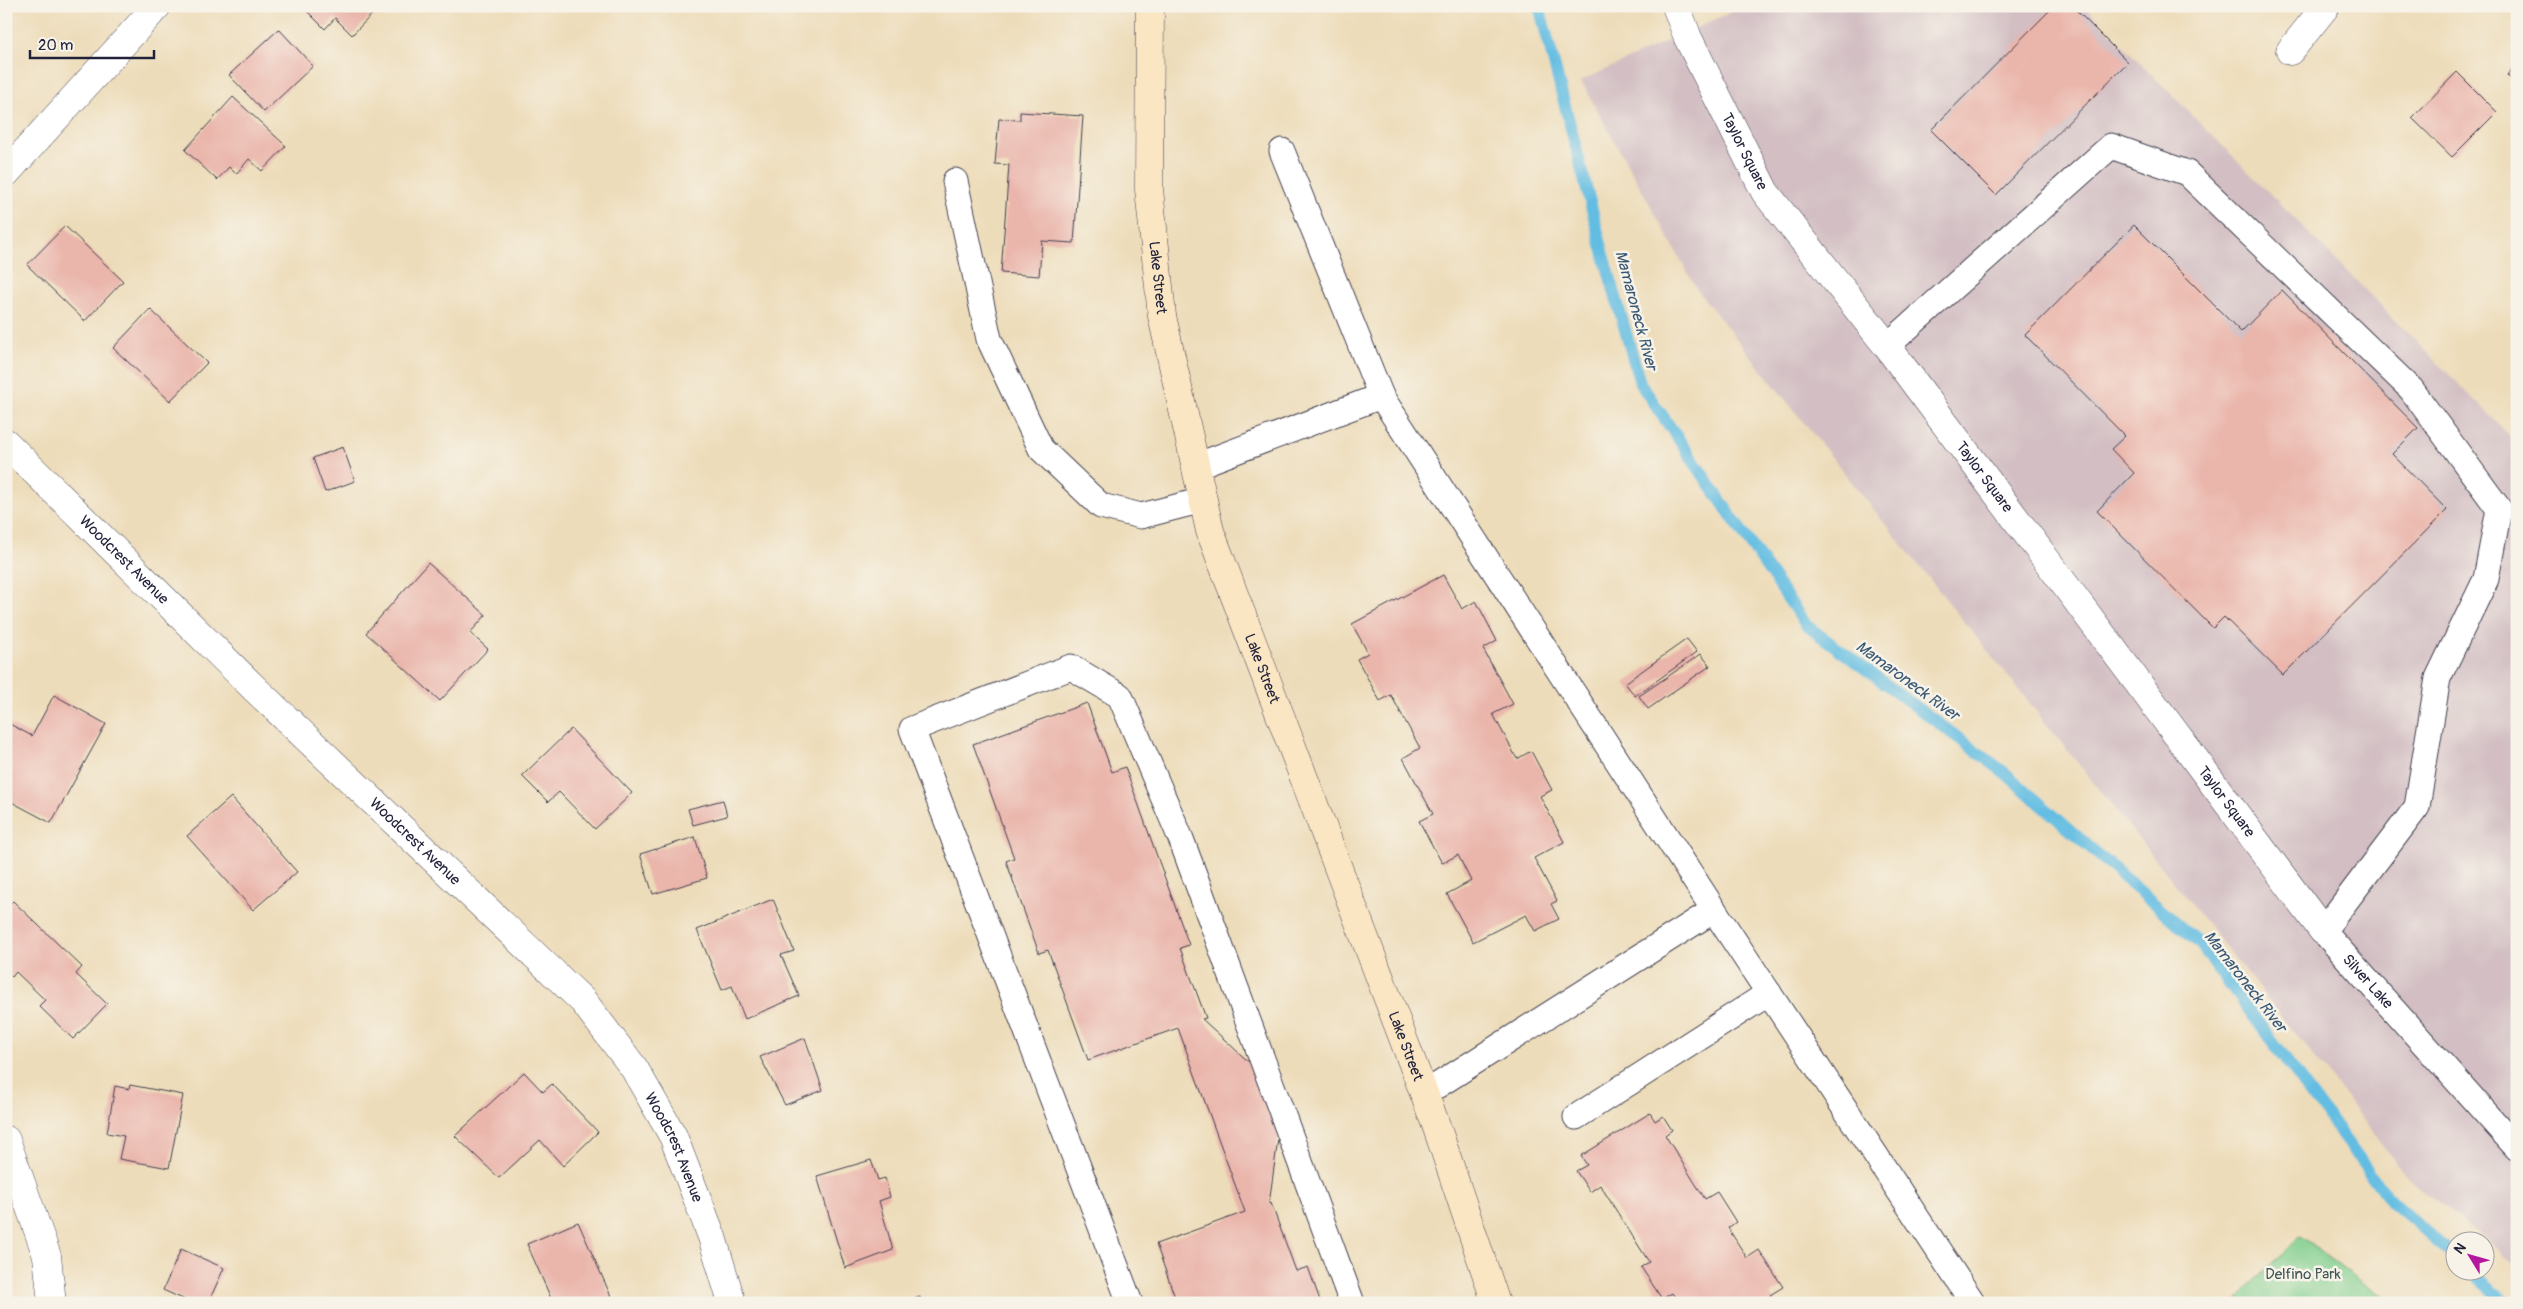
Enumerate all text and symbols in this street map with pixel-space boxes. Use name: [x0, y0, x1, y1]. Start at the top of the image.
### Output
scale bar: [30, 28, 154, 60]
text: 20 m: [38, 36, 73, 55]
street label: Taylor Square: [1717, 110, 1772, 194]
street label: Lake Street: [1144, 240, 1171, 316]
water label: Mamaroneck River: [1610, 248, 1662, 374]
street label: Taylor Square: [1951, 438, 2017, 517]
street label: Woodcrest Avenue: [75, 512, 173, 609]
street label: Lake Street: [1240, 631, 1284, 707]
water label: Mamaroneck River: [1852, 637, 1965, 726]
street label: Taylor Square: [2193, 763, 2259, 842]
street label: Woodcrest Avenue: [365, 794, 465, 890]
water label: Mamaroneck River: [2199, 927, 2292, 1038]
street label: Silver Lake: [2338, 950, 2397, 1013]
street label: Lake Street: [1384, 1009, 1428, 1085]
street label: Woodcrest Avenue: [640, 1089, 707, 1205]
north arrow: [2446, 1232, 2496, 1282]
text: N: [2450, 1240, 2470, 1257]
park label: Delfino Park: [2265, 1265, 2341, 1284]

